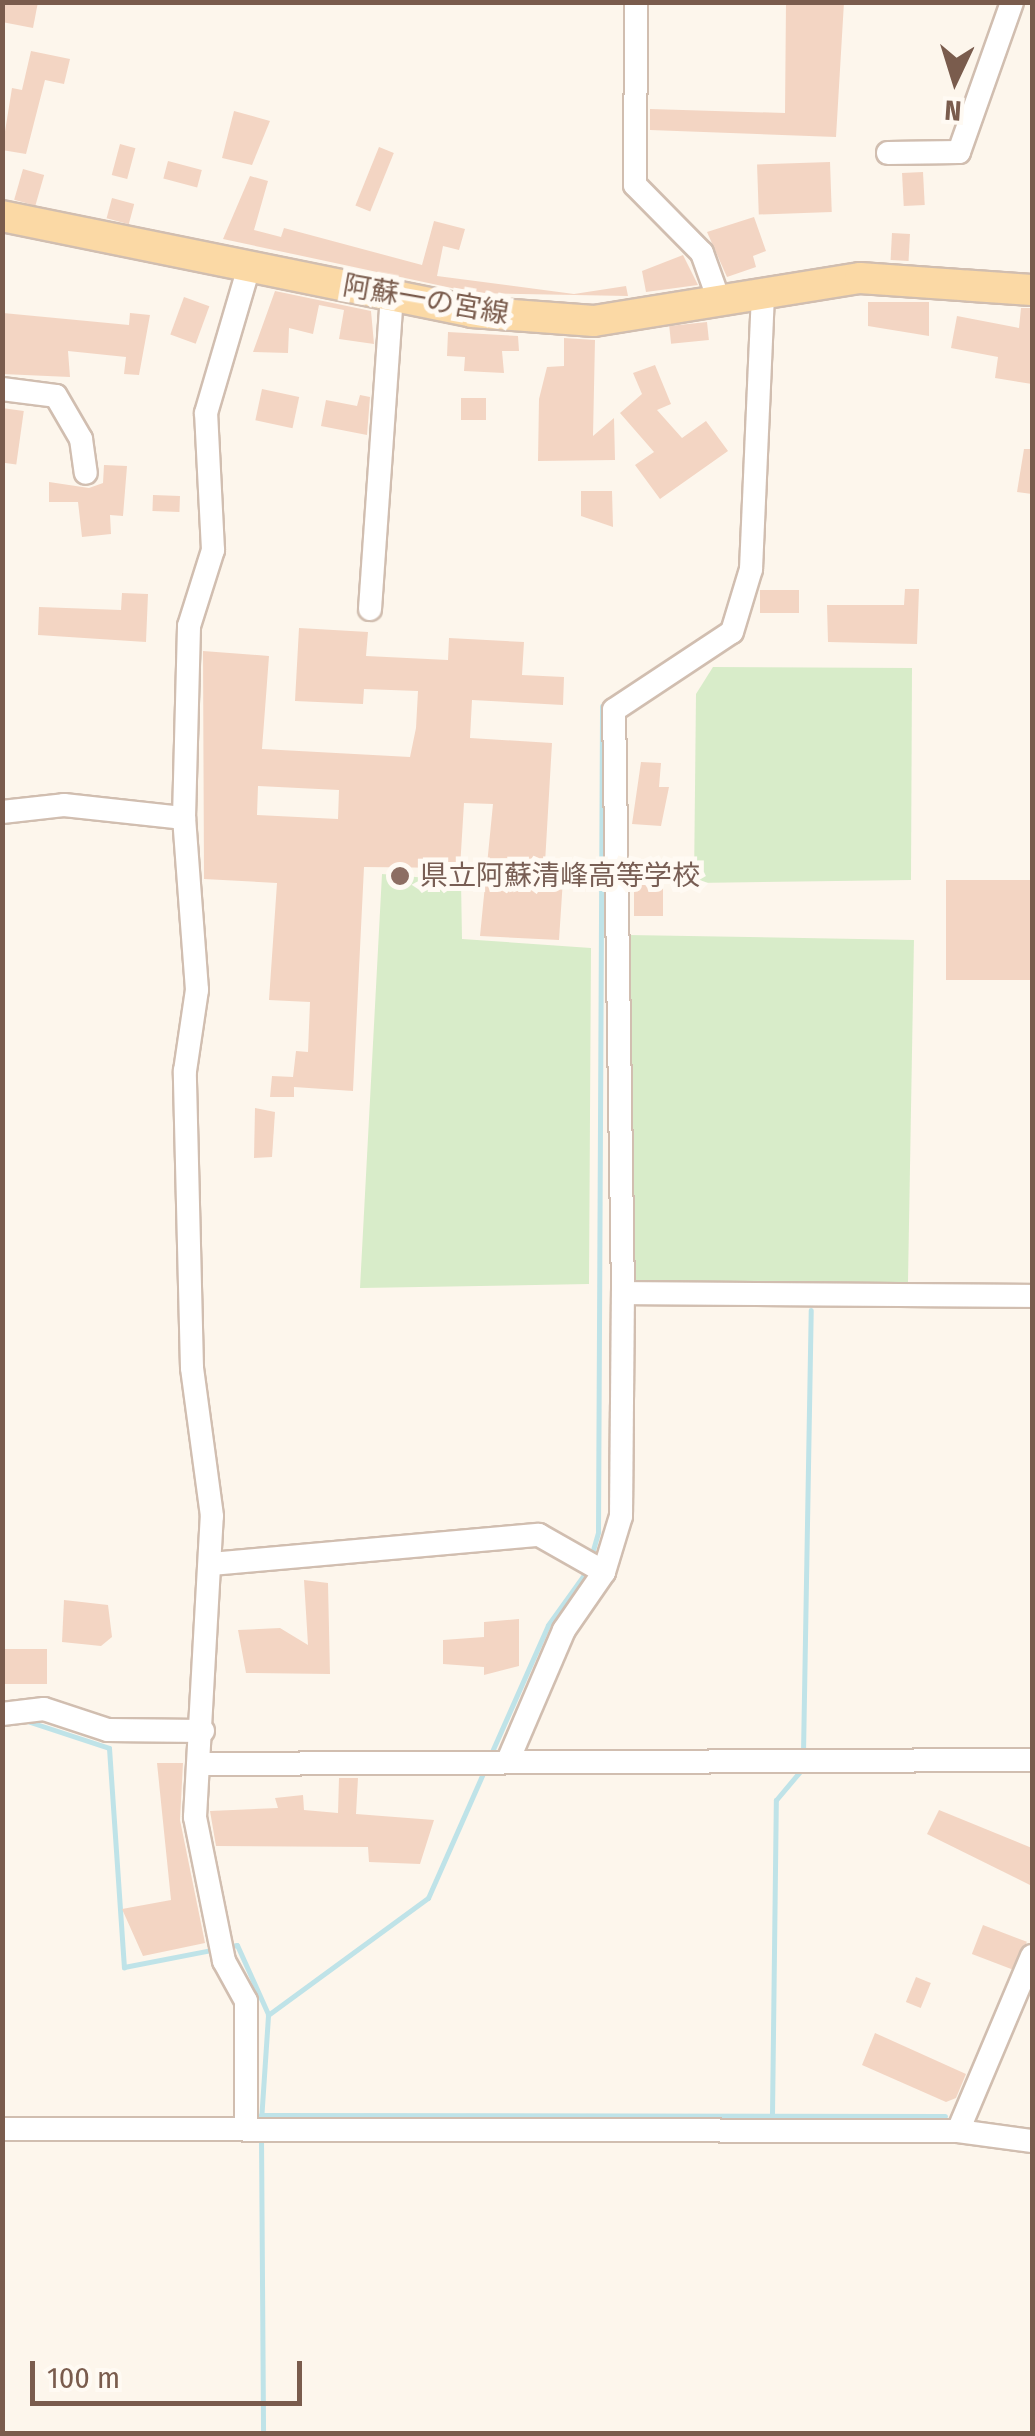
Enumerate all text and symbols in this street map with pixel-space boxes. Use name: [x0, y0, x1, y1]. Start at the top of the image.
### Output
north arrow: [905, 30, 1005, 130]
text: N: [943, 93, 962, 127]
street label: 阿蘇一の宮線: [340, 269, 512, 331]
place label: 県立阿蘇清峰高等学校: [420, 859, 700, 893]
marker: 県立阿蘇清峰高等学校: [389, 865, 411, 887]
scale bar: [35, 2341, 308, 2403]
text: 100 m: [47, 2360, 120, 2396]

